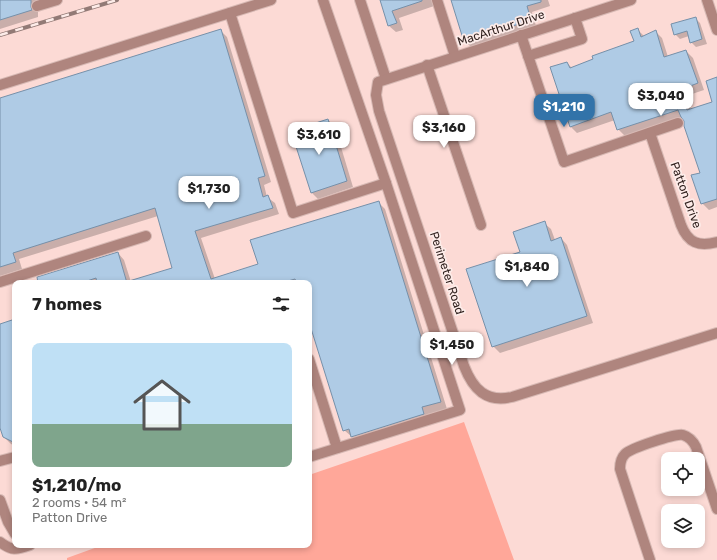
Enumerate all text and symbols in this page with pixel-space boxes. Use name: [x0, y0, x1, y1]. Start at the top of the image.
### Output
street label: MacArthur Drive: [456, 7, 547, 49]
pin: $3,040: [628, 83, 694, 117]
text: $3,040: [637, 88, 685, 103]
pin: $1,210: [531, 94, 597, 128]
text: $1,210: [543, 99, 585, 114]
pin: $3,160: [411, 115, 477, 149]
text: $3,160: [422, 120, 466, 135]
pin: $3,610: [286, 122, 352, 156]
text: $3,610: [297, 127, 341, 142]
street label: Patton Drive: [668, 160, 705, 230]
pin: $1,730: [176, 176, 242, 210]
text: $1,730: [187, 181, 231, 196]
street label: Perimeter Road: [427, 230, 467, 316]
pin: $1,840: [494, 254, 560, 288]
text: $1,840: [504, 259, 550, 274]
icon: filters: [270, 293, 292, 315]
text: 7 homes: [32, 294, 102, 314]
pin: $1,450: [419, 332, 485, 366]
text: $1,450: [430, 337, 474, 352]
icon: home: [126, 369, 198, 441]
map controls: [661, 452, 705, 548]
button: locate: [661, 452, 705, 496]
text: $1,210/mo: [32, 475, 121, 495]
text: 2 rooms · 54 m²: [32, 495, 126, 510]
button: layers: [661, 504, 705, 548]
text: Patton Drive: [32, 510, 107, 525]

